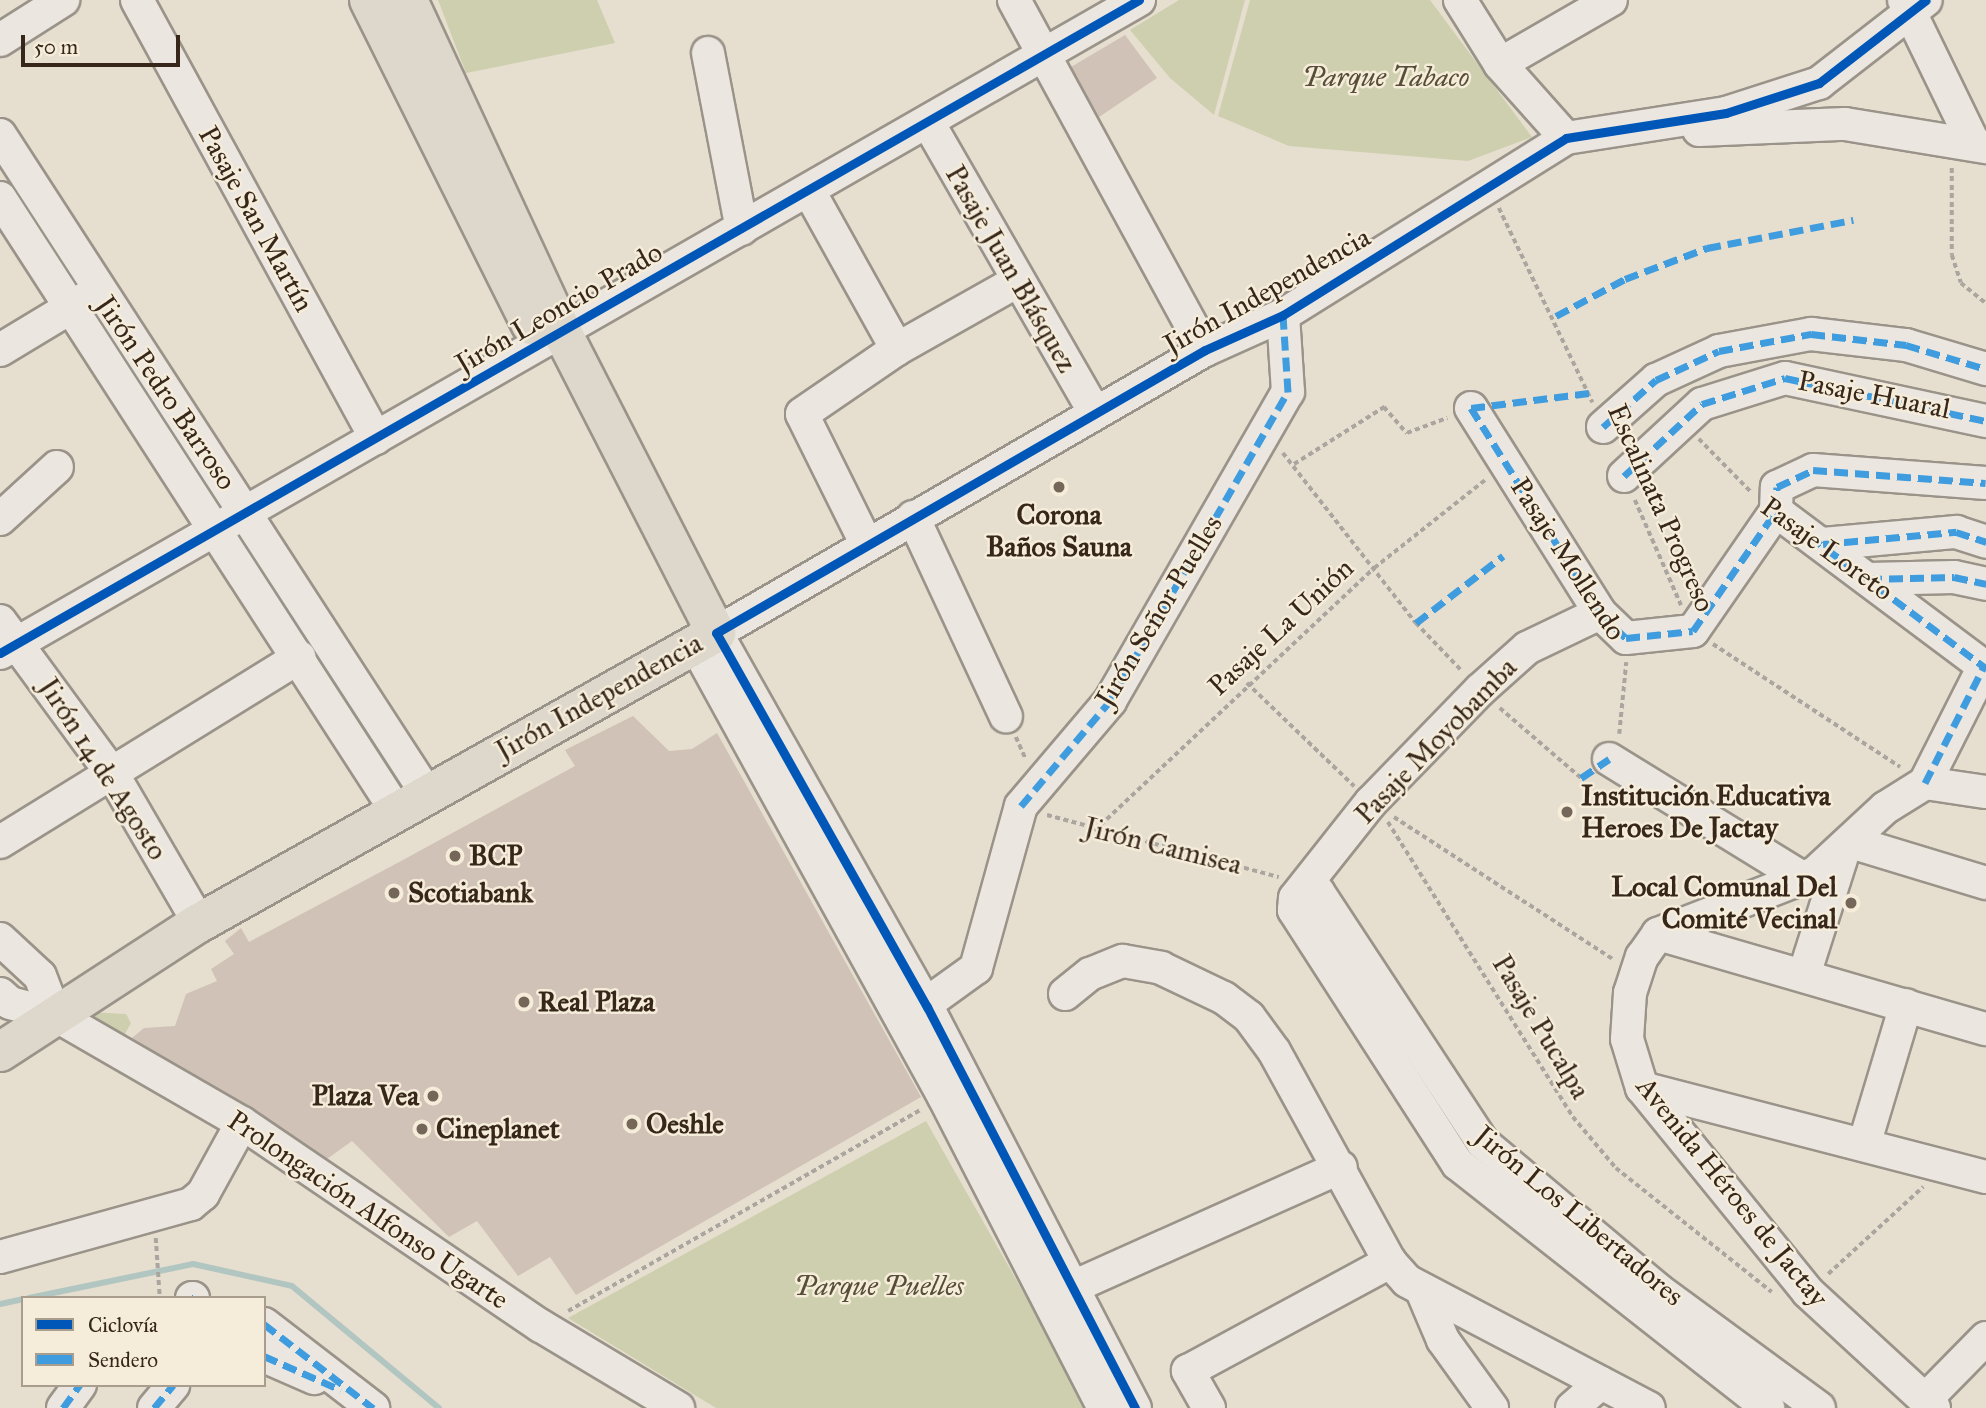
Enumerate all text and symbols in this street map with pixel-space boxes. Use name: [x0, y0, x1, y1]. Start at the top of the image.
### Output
scale bar: [24, 21, 184, 65]
text: 50 m: [34, 34, 78, 60]
park label: Parque Tabaco: [1303, 60, 1469, 94]
street label: Pasaje San Martín: [191, 120, 321, 318]
street label: Pasaje Juan Blásquez: [938, 159, 1084, 379]
street label: Jirón Independencia: [1158, 220, 1376, 362]
street label: Jirón Leoncio Prado: [450, 235, 668, 381]
street label: Jirón Pedro Barroso: [89, 290, 243, 496]
street label: Pasaje Huaral: [1795, 364, 1953, 426]
street label: Escalinata Progreso: [1600, 399, 1722, 617]
street label: Pasaje Mollendo: [1503, 471, 1633, 647]
marker: Corona Baños Sauna: [1051, 479, 1067, 495]
street label: Pasaje Loreto: [1754, 490, 1900, 608]
place label: Corona Baños Sauna: [986, 498, 1132, 564]
street label: Jirón Señor Puelles: [1088, 509, 1230, 713]
street label: Pasaje La Unión: [1202, 551, 1360, 703]
street label: Jirón Independencia: [490, 626, 708, 768]
street label: Pasaje Moyobamba: [1348, 651, 1524, 831]
street label: Jirón 14 de Agosto: [32, 672, 174, 866]
place label: Institución Educativa Heroes De Jactay: [1581, 779, 1831, 845]
marker: Institución Educativa Heroes De Jactay: [1559, 804, 1575, 820]
street label: Jirón Camisea: [1081, 810, 1245, 882]
place label: BCP: [469, 839, 523, 873]
marker: BCP: [447, 848, 463, 864]
place label: Local Comunal Del Comité Vecinal: [1611, 870, 1837, 936]
place label: Scotiabank: [408, 876, 533, 910]
marker: Scotiabank: [386, 885, 402, 901]
marker: Local Comunal Del Comité Vecinal: [1843, 895, 1859, 911]
street label: Pasaje Pucalpa: [1485, 949, 1597, 1105]
place label: Real Plaza: [538, 985, 655, 1019]
marker: Real Plaza: [516, 994, 532, 1010]
street label: Avenida Héroes de Jactay: [1629, 1070, 1835, 1314]
place label: Plaza Vea: [312, 1079, 419, 1113]
marker: Plaza Vea: [425, 1088, 441, 1104]
street label: Prolongación Alfonso Ugarte: [221, 1103, 515, 1317]
place label: Oeshle: [646, 1107, 724, 1141]
place label: Cineplanet: [436, 1112, 560, 1146]
marker: Oeshle: [624, 1116, 640, 1132]
street label: Jirón Los Libertadores: [1468, 1119, 1690, 1313]
marker: Cineplanet: [414, 1121, 430, 1137]
park label: Parque Puelles: [794, 1269, 964, 1303]
legend: [21, 1296, 266, 1387]
text: Ciclovía: [88, 1312, 158, 1338]
text: Sendero: [88, 1347, 158, 1373]

